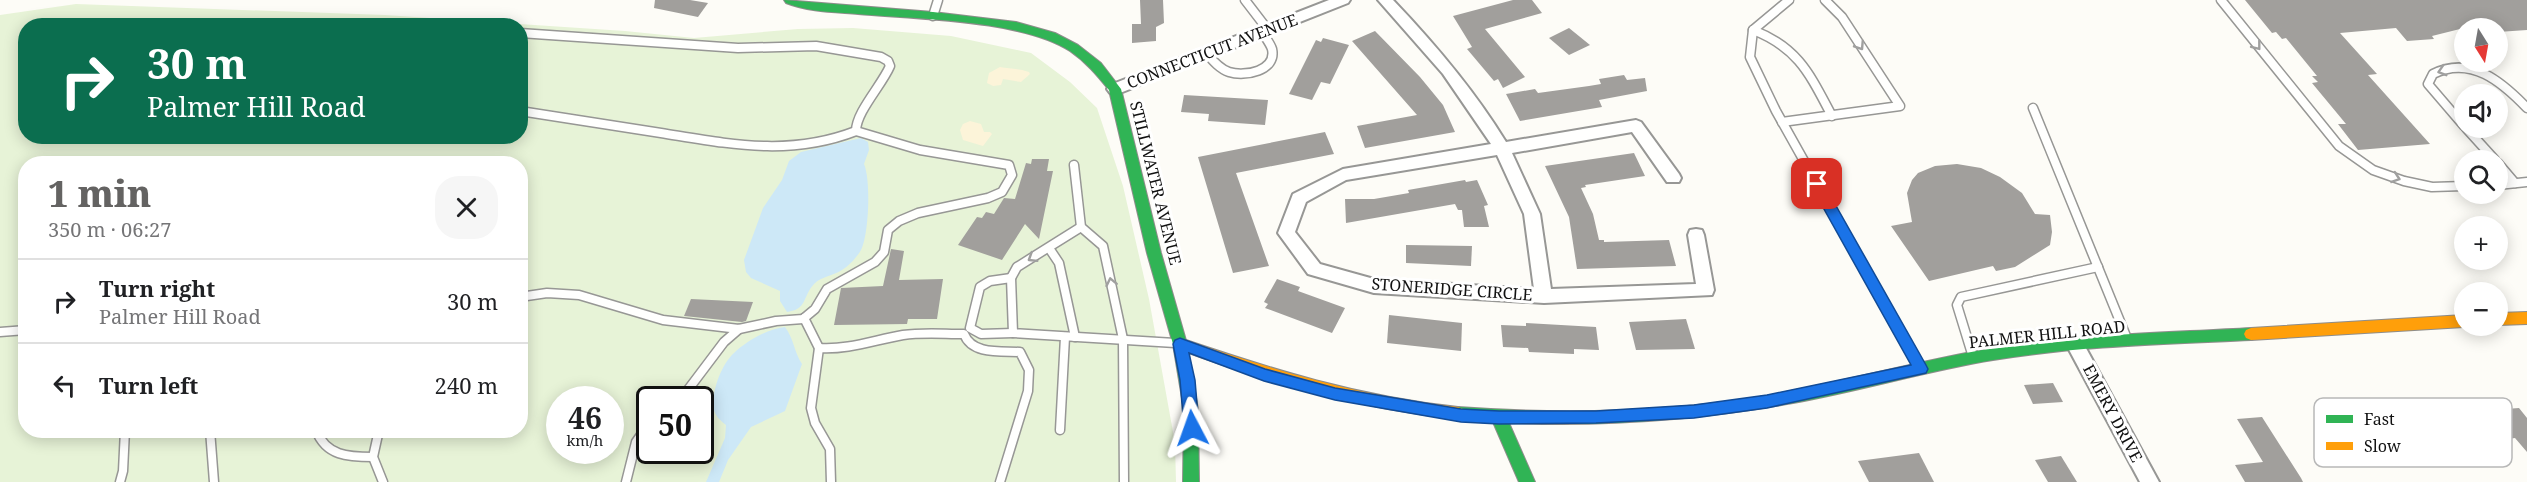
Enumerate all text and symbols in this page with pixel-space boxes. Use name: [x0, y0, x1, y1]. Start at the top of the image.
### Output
street label: CONNECTICUT AVENUE: [1123, 8, 1301, 94]
north arrow: [2454, 18, 2508, 72]
map controls: [2454, 18, 2508, 336]
text: 30 m: [147, 34, 247, 91]
one-way arrow: [2249, 39, 2260, 50]
one-way arrow: [1853, 40, 1865, 50]
icon: right: [48, 42, 126, 120]
one-way arrow: [2437, 64, 2447, 77]
button: sound: [2454, 84, 2508, 138]
text: Palmer Hill Road: [147, 88, 365, 125]
street label: STILLWATER AVENUE: [1125, 99, 1187, 267]
button: search: [2454, 150, 2508, 204]
pin: [1791, 158, 1842, 209]
icon: arrive: [1800, 167, 1833, 200]
text: 1 min: [48, 169, 151, 218]
one-way arrow: [2390, 171, 2400, 184]
button: close: [435, 176, 498, 239]
text: 350 m · 06:27: [48, 216, 171, 243]
button: +: [2454, 216, 2508, 270]
one-way arrow: [1028, 251, 1038, 263]
street label: STONERIDGE CIRCLE: [1371, 272, 1533, 306]
text: Turn right: [99, 273, 215, 303]
one-way arrow: [1105, 278, 1118, 288]
button: −: [2454, 282, 2508, 336]
icon: right: [48, 285, 81, 318]
text: 30 m: [447, 286, 498, 316]
text: Palmer Hill Road: [99, 303, 261, 330]
street label: PALMER HILL ROAD: [1968, 315, 2126, 353]
street label: EMERY DRIVE: [2078, 360, 2148, 466]
icon: left: [48, 369, 81, 402]
text: Turn left: [99, 370, 198, 400]
text: 240 m: [435, 370, 498, 400]
speed limit sign: 50: [636, 386, 714, 464]
position arrow: [1160, 396, 1224, 460]
text: 46: [568, 397, 602, 438]
legend: [2314, 398, 2512, 467]
text: Fast: [2364, 408, 2395, 430]
text: km/h: [567, 430, 603, 450]
text: Slow: [2364, 435, 2401, 457]

